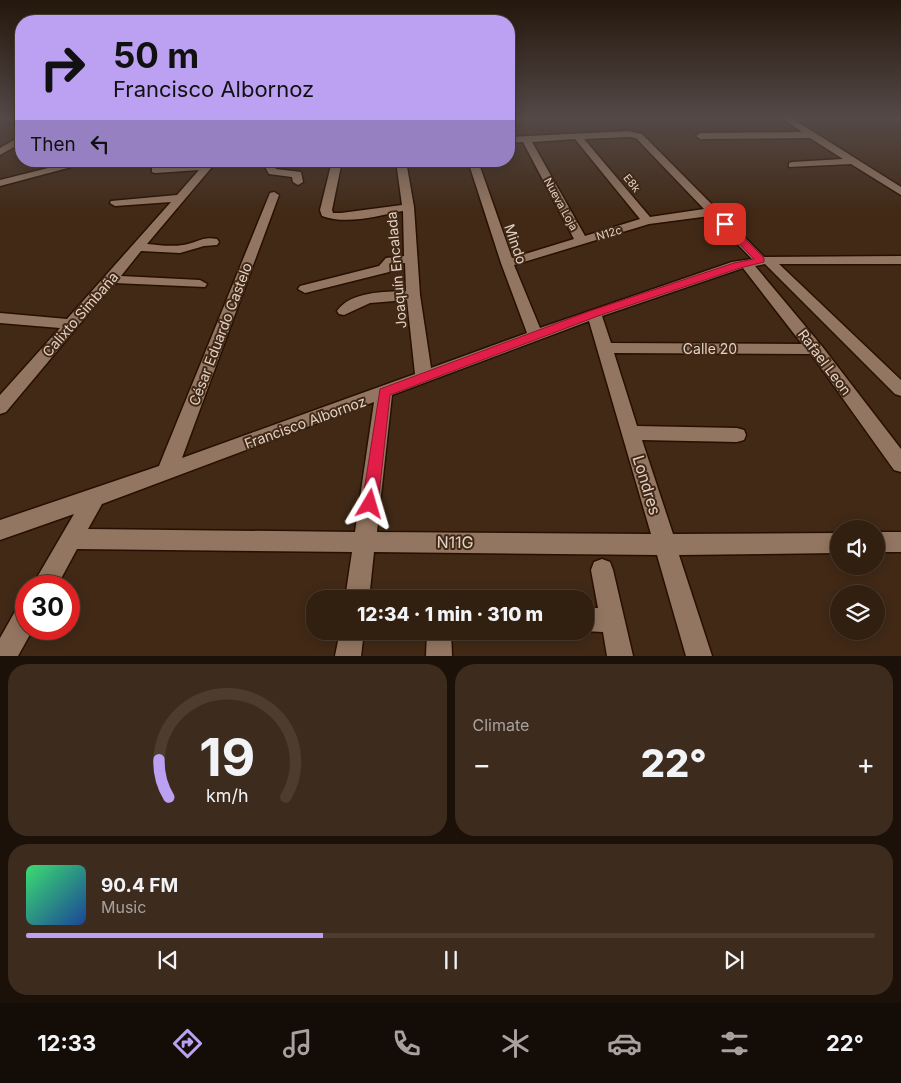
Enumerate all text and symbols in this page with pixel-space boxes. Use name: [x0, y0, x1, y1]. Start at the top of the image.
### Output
text: 50 m: [113, 34, 199, 76]
icon: right: [30, 35, 95, 100]
text: Francisco Albornoz: [113, 76, 314, 102]
icon: left: [86, 130, 114, 158]
text: Then: [30, 133, 76, 156]
street label: E8k: [620, 171, 644, 195]
street label: Nueva Loja: [541, 175, 581, 233]
pin: [704, 203, 746, 245]
icon: arrive: [711, 210, 739, 238]
street label: Joaquín Encalada: [382, 211, 410, 329]
street label: Mindo: [501, 222, 531, 266]
street label: N12c: [595, 223, 623, 243]
street label: César Eduardo Castelo: [185, 260, 255, 408]
street label: Calixto Simbaña: [39, 268, 121, 360]
street label: Rafael Leon: [795, 326, 855, 398]
street label: Calle 20: [683, 340, 737, 357]
street label: Francisco Albornoz: [242, 392, 368, 452]
street label: Londres: [628, 453, 666, 517]
position arrow: [343, 477, 395, 529]
map controls: [830, 520, 885, 640]
button: sound: [830, 520, 885, 575]
street label: N11G: [436, 532, 474, 552]
speed limit sign: 30: [15, 575, 80, 640]
button: layers: [830, 585, 885, 640]
text: 12:34 · 1 min · 310 m: [357, 603, 543, 626]
text: Climate: [473, 715, 529, 735]
text: 19: [199, 726, 255, 789]
text: 22°: [641, 740, 707, 786]
text: −: [473, 747, 491, 781]
text: +: [856, 747, 875, 781]
text: km/h: [206, 785, 248, 806]
text: 90.4 FM: [101, 874, 178, 897]
text: Music: [101, 897, 146, 917]
icon: previous: [154, 946, 182, 974]
icon: pause: [437, 946, 465, 974]
icon: next: [720, 946, 748, 974]
icon: directions: [170, 1026, 205, 1061]
icon: music: [280, 1026, 315, 1061]
icon: phone: [389, 1026, 424, 1061]
icon: climate: [498, 1026, 533, 1061]
icon: car: [607, 1026, 642, 1061]
icon: filters: [717, 1026, 752, 1061]
text: 12:33: [37, 1030, 96, 1056]
text: 22°: [826, 1030, 864, 1056]

